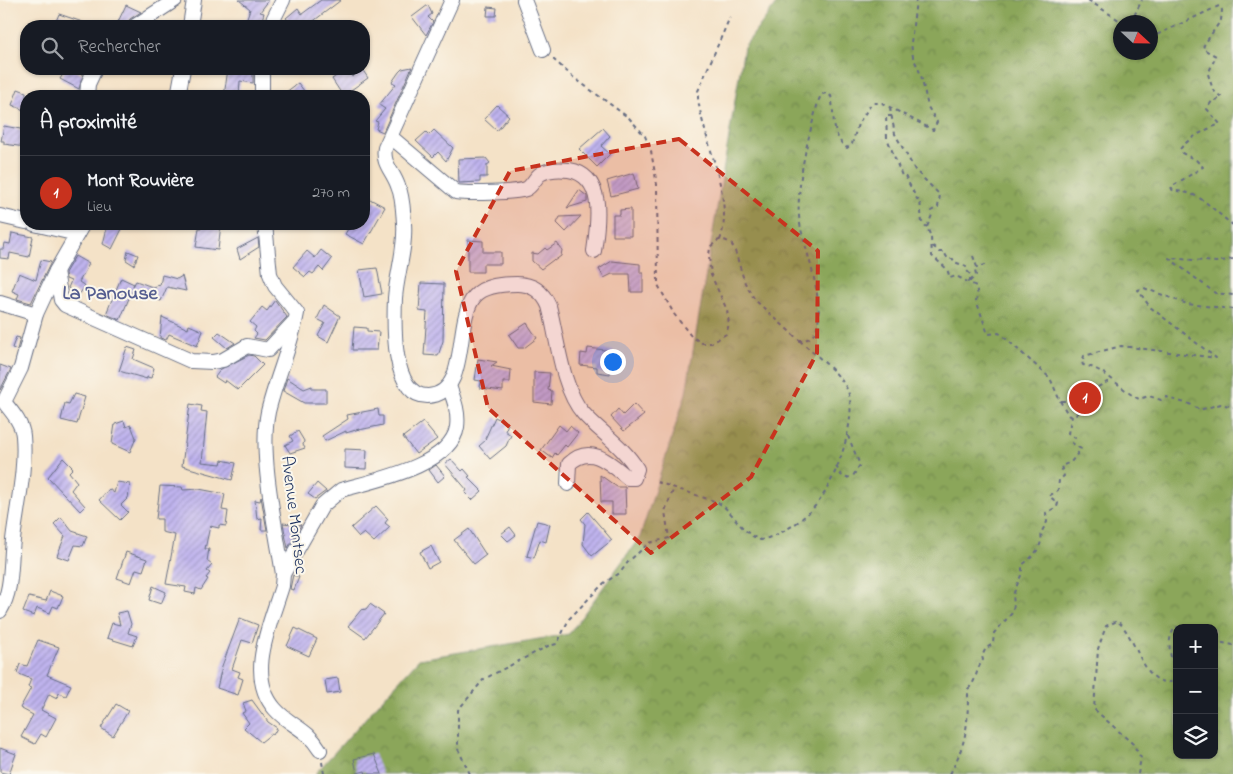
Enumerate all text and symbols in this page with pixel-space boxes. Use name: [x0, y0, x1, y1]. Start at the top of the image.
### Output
north arrow: [1113, 15, 1158, 60]
search box: [20, 20, 370, 75]
icon: search: [38, 34, 66, 62]
text: Rechercher: [78, 34, 161, 61]
text: À proximité: [40, 108, 137, 138]
text: Mont Rouvière: [87, 168, 194, 195]
text: 1: [53, 181, 59, 205]
text: 270 m: [312, 181, 350, 205]
text: Lieu: [87, 195, 112, 219]
district label: La Panouse: [62, 280, 159, 309]
your location: [600, 349, 626, 375]
pin: 1: [1069, 379, 1101, 417]
street label: Avenue Montsec: [273, 454, 313, 576]
map controls: [1173, 624, 1218, 759]
button: +: [1173, 624, 1218, 669]
button: −: [1173, 669, 1218, 714]
button: layers: [1173, 714, 1218, 759]

